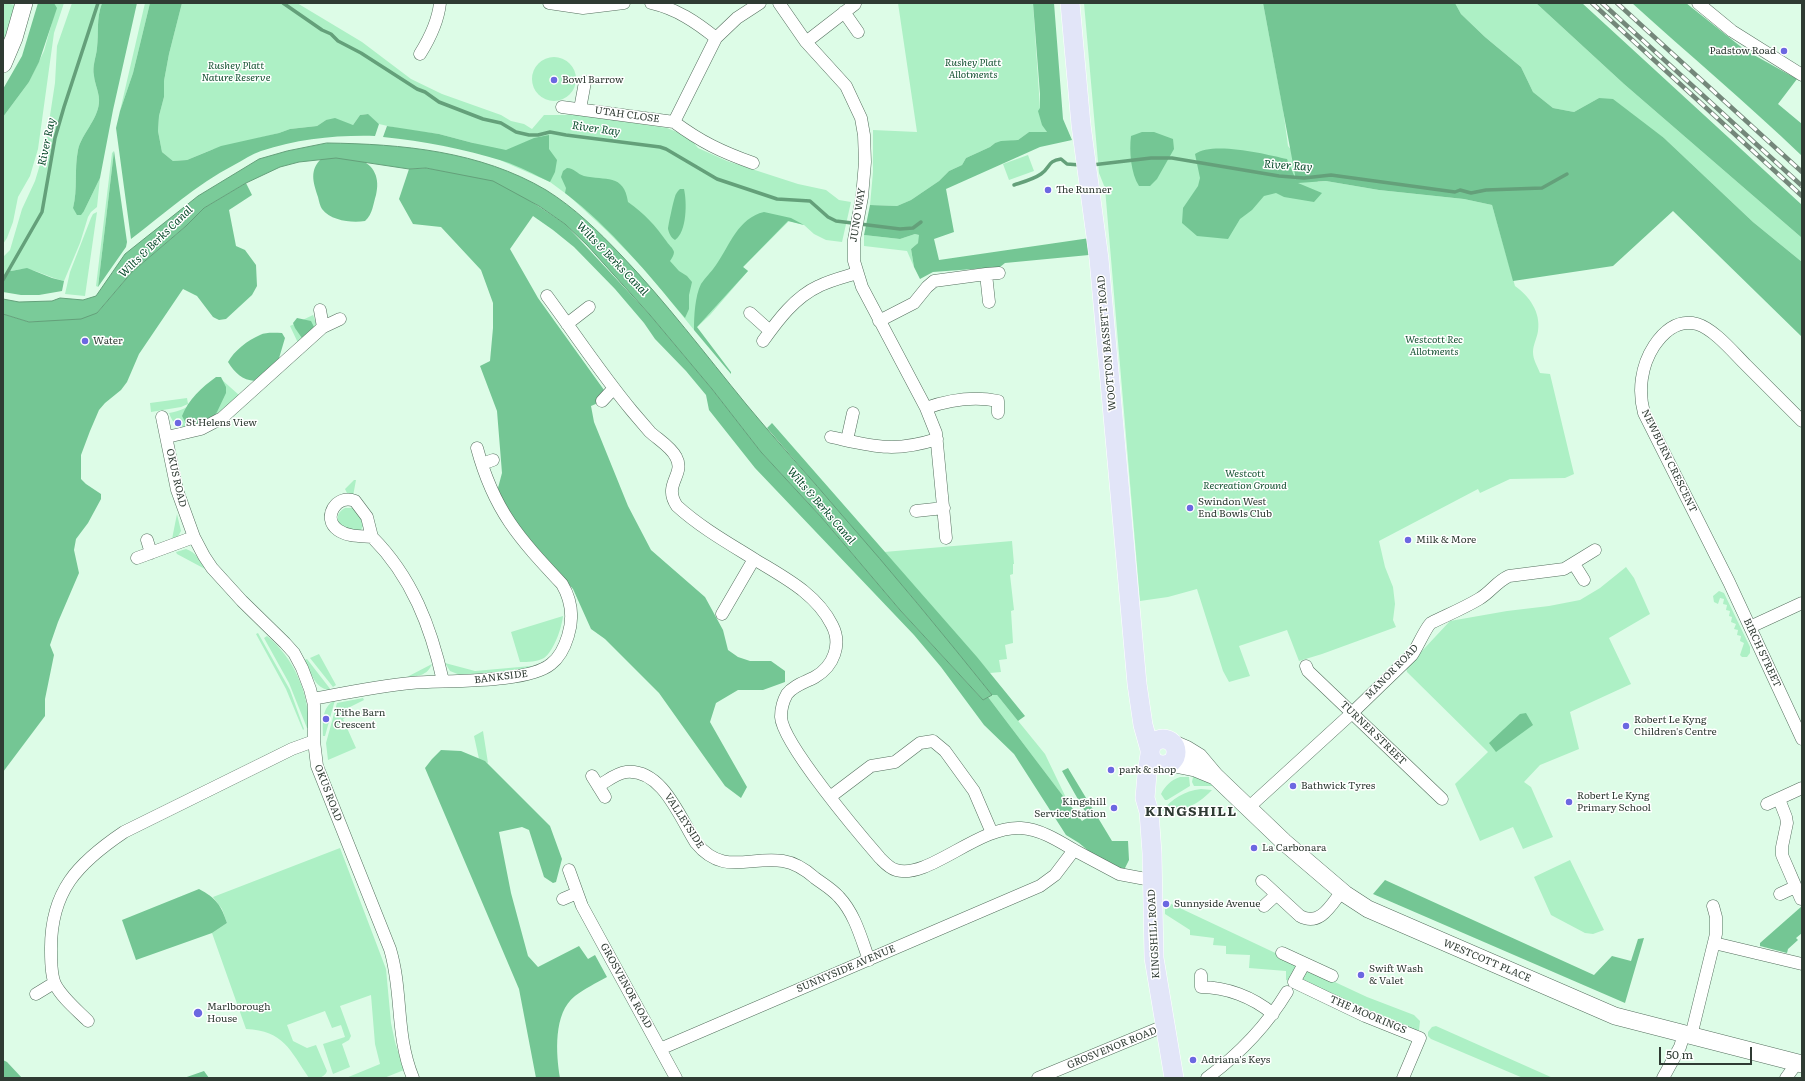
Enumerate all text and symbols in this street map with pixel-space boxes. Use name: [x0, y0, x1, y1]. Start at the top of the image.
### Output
place label: Padstow Road: [1710, 45, 1776, 57]
marker: Padstow Road: [1779, 46, 1789, 56]
park label: Rushey Platt Allotments: [945, 57, 1001, 80]
park label: Rushey Platt Nature Reserve: [201, 60, 271, 84]
place label: Bowl Barrow: [562, 74, 624, 86]
marker: Bowl Barrow: [549, 75, 559, 85]
street label: UTAH CLOSE: [594, 105, 660, 125]
water label: River Ray: [35, 117, 59, 167]
water label: River Ray: [571, 119, 621, 139]
water label: River Ray: [1263, 158, 1313, 174]
place label: The Runner: [1056, 184, 1112, 196]
marker: The Runner: [1043, 185, 1053, 195]
street label: JUNO WAY: [848, 187, 868, 243]
water label: Wilts & Berks Canal: [117, 204, 195, 280]
water label: Wilts & Berks Canal: [574, 220, 650, 298]
street label: WOOTTON BASSETT ROAD: [1095, 275, 1119, 411]
park label: Westcott Rec Allotments: [1405, 334, 1463, 358]
place label: Water: [93, 335, 123, 347]
marker: Water: [80, 336, 90, 346]
street label: NEWBURN CRESCENT: [1639, 407, 1699, 515]
place label: St Helens View: [186, 417, 257, 429]
marker: St Helens View: [173, 418, 183, 428]
street label: OKUS ROAD: [163, 447, 189, 509]
water label: Wilts & Berks Canal: [784, 465, 858, 547]
park label: Westcott Recreation Ground: [1203, 468, 1287, 492]
place label: Swindon West End Bowls Club: [1198, 496, 1272, 520]
marker: Swindon West End Bowls Club: [1185, 503, 1195, 513]
place label: Milk & More: [1416, 534, 1476, 546]
marker: Milk & More: [1403, 535, 1413, 545]
street label: BIRCH STREET: [1741, 616, 1783, 690]
street label: MANOR ROAD: [1363, 642, 1421, 702]
street label: BANKSIDE: [474, 668, 528, 686]
street label: TURNER STREET: [1338, 698, 1408, 768]
place label: Tithe Barn Crescent: [334, 707, 385, 730]
marker: Tithe Barn Crescent: [321, 714, 331, 724]
place label: Robert Le Kyng Children's Centre: [1634, 714, 1717, 738]
marker: Robert Le Kyng Children's Centre: [1621, 721, 1631, 731]
street label: OKUS ROAD: [312, 763, 344, 823]
place label: park & shop: [1119, 764, 1176, 776]
marker: park & shop: [1106, 765, 1116, 775]
place label: Bathwick Tyres: [1301, 780, 1375, 792]
marker: Bathwick Tyres: [1288, 781, 1298, 791]
place label: Robert Le Kyng Primary School: [1577, 790, 1651, 814]
street label: VALLEYSIDE: [662, 791, 706, 851]
place label: Kingshill Service Station: [1034, 796, 1106, 820]
marker: Robert Le Kyng Primary School: [1564, 797, 1574, 807]
marker: Kingshill Service Station: [1109, 803, 1119, 813]
district label: KINGSHILL: [1145, 804, 1237, 820]
place label: La Carbonara: [1262, 842, 1326, 854]
marker: La Carbonara: [1249, 843, 1259, 853]
street label: KINGSHILL ROAD: [1146, 889, 1162, 979]
place label: Sunnyside Avenue: [1174, 898, 1260, 910]
marker: Sunnyside Avenue: [1161, 899, 1171, 909]
street label: WESTCOTT PLACE: [1441, 937, 1533, 985]
street label: GROSVENOR ROAD: [598, 941, 654, 1031]
street label: SUNNYSIDE AVENUE: [795, 943, 897, 995]
place label: Swift Wash & Valet: [1369, 963, 1423, 986]
marker: Swift Wash & Valet: [1356, 970, 1366, 980]
street label: THE MOORINGS: [1328, 993, 1408, 1037]
place label: Marlborough House: [207, 1001, 271, 1024]
marker: Marlborough House: [192, 1007, 204, 1019]
street label: GROSVENOR ROAD: [1065, 1025, 1159, 1071]
scale bar: [1661, 1039, 1754, 1065]
text: 50 m: [1666, 1045, 1693, 1063]
place label: Adriana's Keys: [1201, 1054, 1270, 1066]
marker: Adriana's Keys: [1188, 1055, 1198, 1065]

